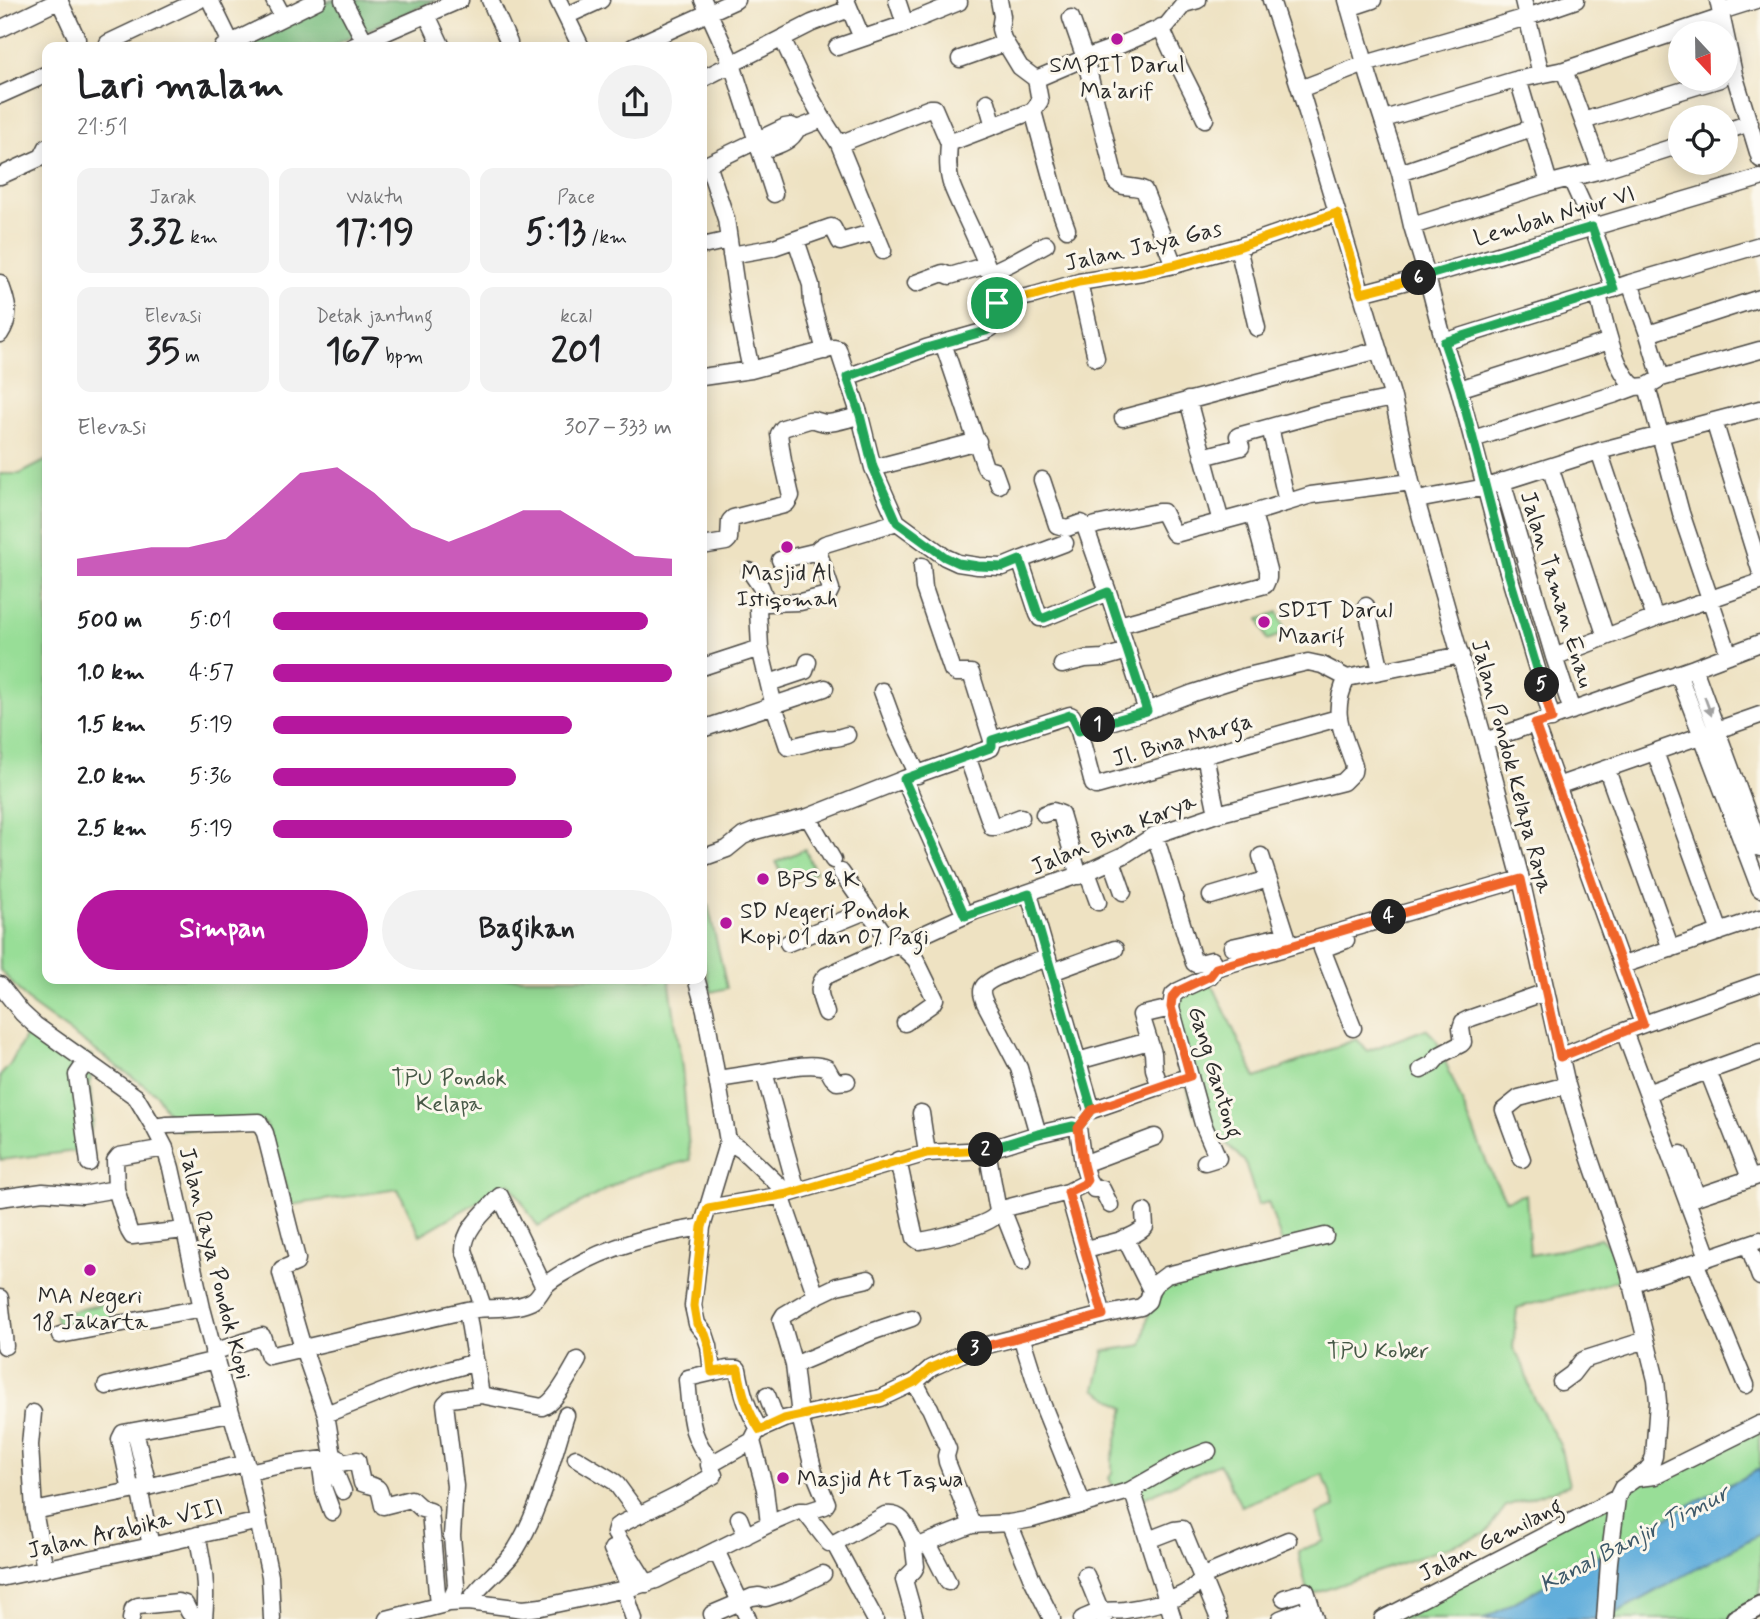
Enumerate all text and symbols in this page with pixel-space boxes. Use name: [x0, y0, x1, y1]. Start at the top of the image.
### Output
north arrow: [1668, 21, 1738, 91]
map controls: [1668, 21, 1738, 175]
marker: SMPIT Darul Ma'arif: [1109, 31, 1125, 47]
place label: SMPIT Darul Ma'arif: [1049, 51, 1185, 107]
text: Lari malam: [77, 62, 284, 111]
button: share: [598, 65, 672, 139]
button: locate: [1668, 105, 1738, 175]
text: 21:51: [77, 113, 128, 143]
street label: Lembah Nyiur VI: [1470, 180, 1639, 254]
text: Jarak: [149, 185, 196, 210]
text: Waktu: [346, 185, 403, 210]
text: Pace: [557, 185, 595, 210]
text: 3.32: [128, 210, 185, 256]
text: 17:19: [335, 210, 414, 256]
text: 5:13: [525, 210, 586, 256]
street label: Jalan Jaya Gas: [1062, 214, 1225, 280]
text: km: [185, 225, 218, 250]
text: /km: [586, 225, 627, 250]
pin: 6: [1402, 260, 1436, 296]
text: 6: [1414, 265, 1423, 290]
pin: [967, 273, 1027, 333]
icon: arrive: [978, 284, 1016, 322]
text: Elevasi: [144, 304, 202, 329]
text: Detak jantung: [316, 304, 433, 329]
text: kcal: [560, 304, 592, 329]
text: 35: [145, 329, 180, 375]
text: 167: [326, 329, 380, 375]
text: 201: [551, 329, 602, 375]
text: m: [180, 344, 200, 369]
text: bpm: [380, 344, 423, 369]
text: Elevasi: [77, 413, 146, 443]
text: 307–333 m: [564, 413, 672, 443]
street label: Jalan Taman Enau: [1512, 488, 1600, 691]
marker: Masjid Al Istiqomah: [779, 539, 795, 555]
place label: Masjid Al Istiqomah: [736, 559, 838, 615]
place label: SDIT Darul Maarif: [1278, 596, 1393, 652]
text: 500 m: [77, 606, 142, 636]
text: 5:01: [189, 606, 232, 636]
marker: SDIT Darul Maarif: [1256, 614, 1272, 630]
street label: Jalan Pondok Kelapa Raya: [1463, 636, 1559, 897]
text: 1.0 km: [77, 658, 145, 688]
text: 4:57: [189, 658, 234, 688]
pin: 5: [1524, 668, 1560, 702]
text: 5: [1536, 672, 1547, 697]
one-way arrow: [1702, 695, 1713, 716]
street label: Jl. Bina Marga: [1109, 707, 1257, 777]
pin: 1: [1080, 708, 1116, 742]
text: 1.5 km: [77, 710, 146, 740]
text: 5:19: [189, 710, 233, 740]
text: 1: [1093, 712, 1102, 737]
text: 2.0 km: [77, 762, 146, 792]
text: 5:36: [189, 762, 232, 792]
street label: Jalan Bina Karya: [1027, 786, 1201, 883]
text: 2.5 km: [77, 814, 147, 844]
text: 5:19: [189, 814, 233, 844]
place label: BPS & K: [777, 866, 860, 896]
marker: BPS & K: [755, 871, 771, 887]
button: Simpan: [77, 890, 368, 970]
button: Bagikan: [382, 890, 672, 970]
place label: SD Negeri Pondok Kopi 01 dan 07 Pagi: [740, 897, 929, 955]
pin: 4: [1372, 900, 1406, 934]
text: 4: [1383, 904, 1394, 929]
marker: SD Negeri Pondok Kopi 01 dan 07 Pagi: [718, 915, 734, 931]
street label: Gang Gantong: [1178, 1003, 1248, 1143]
park label: TPU Pondok Kelapa: [391, 1064, 507, 1120]
pin: 2: [968, 1132, 1004, 1168]
text: 2: [981, 1137, 990, 1162]
street label: Jalan Raya Pondok Kopi: [171, 1144, 257, 1383]
marker: MA Negeri 18 Jakarta: [82, 1262, 98, 1278]
place label: MA Negeri 18 Jakarta: [32, 1282, 148, 1338]
pin: 3: [958, 1332, 992, 1366]
text: 3: [970, 1336, 979, 1361]
park label: TPU Kober: [1327, 1337, 1429, 1367]
place label: Masjid At Taqwa: [797, 1465, 963, 1495]
marker: Masjid At Taqwa: [775, 1470, 791, 1486]
water label: Kanal Banjir Timur: [1535, 1477, 1737, 1601]
street label: Jalan Gemilang: [1414, 1492, 1569, 1592]
street label: Jalan Arabika VIII: [25, 1493, 226, 1567]

